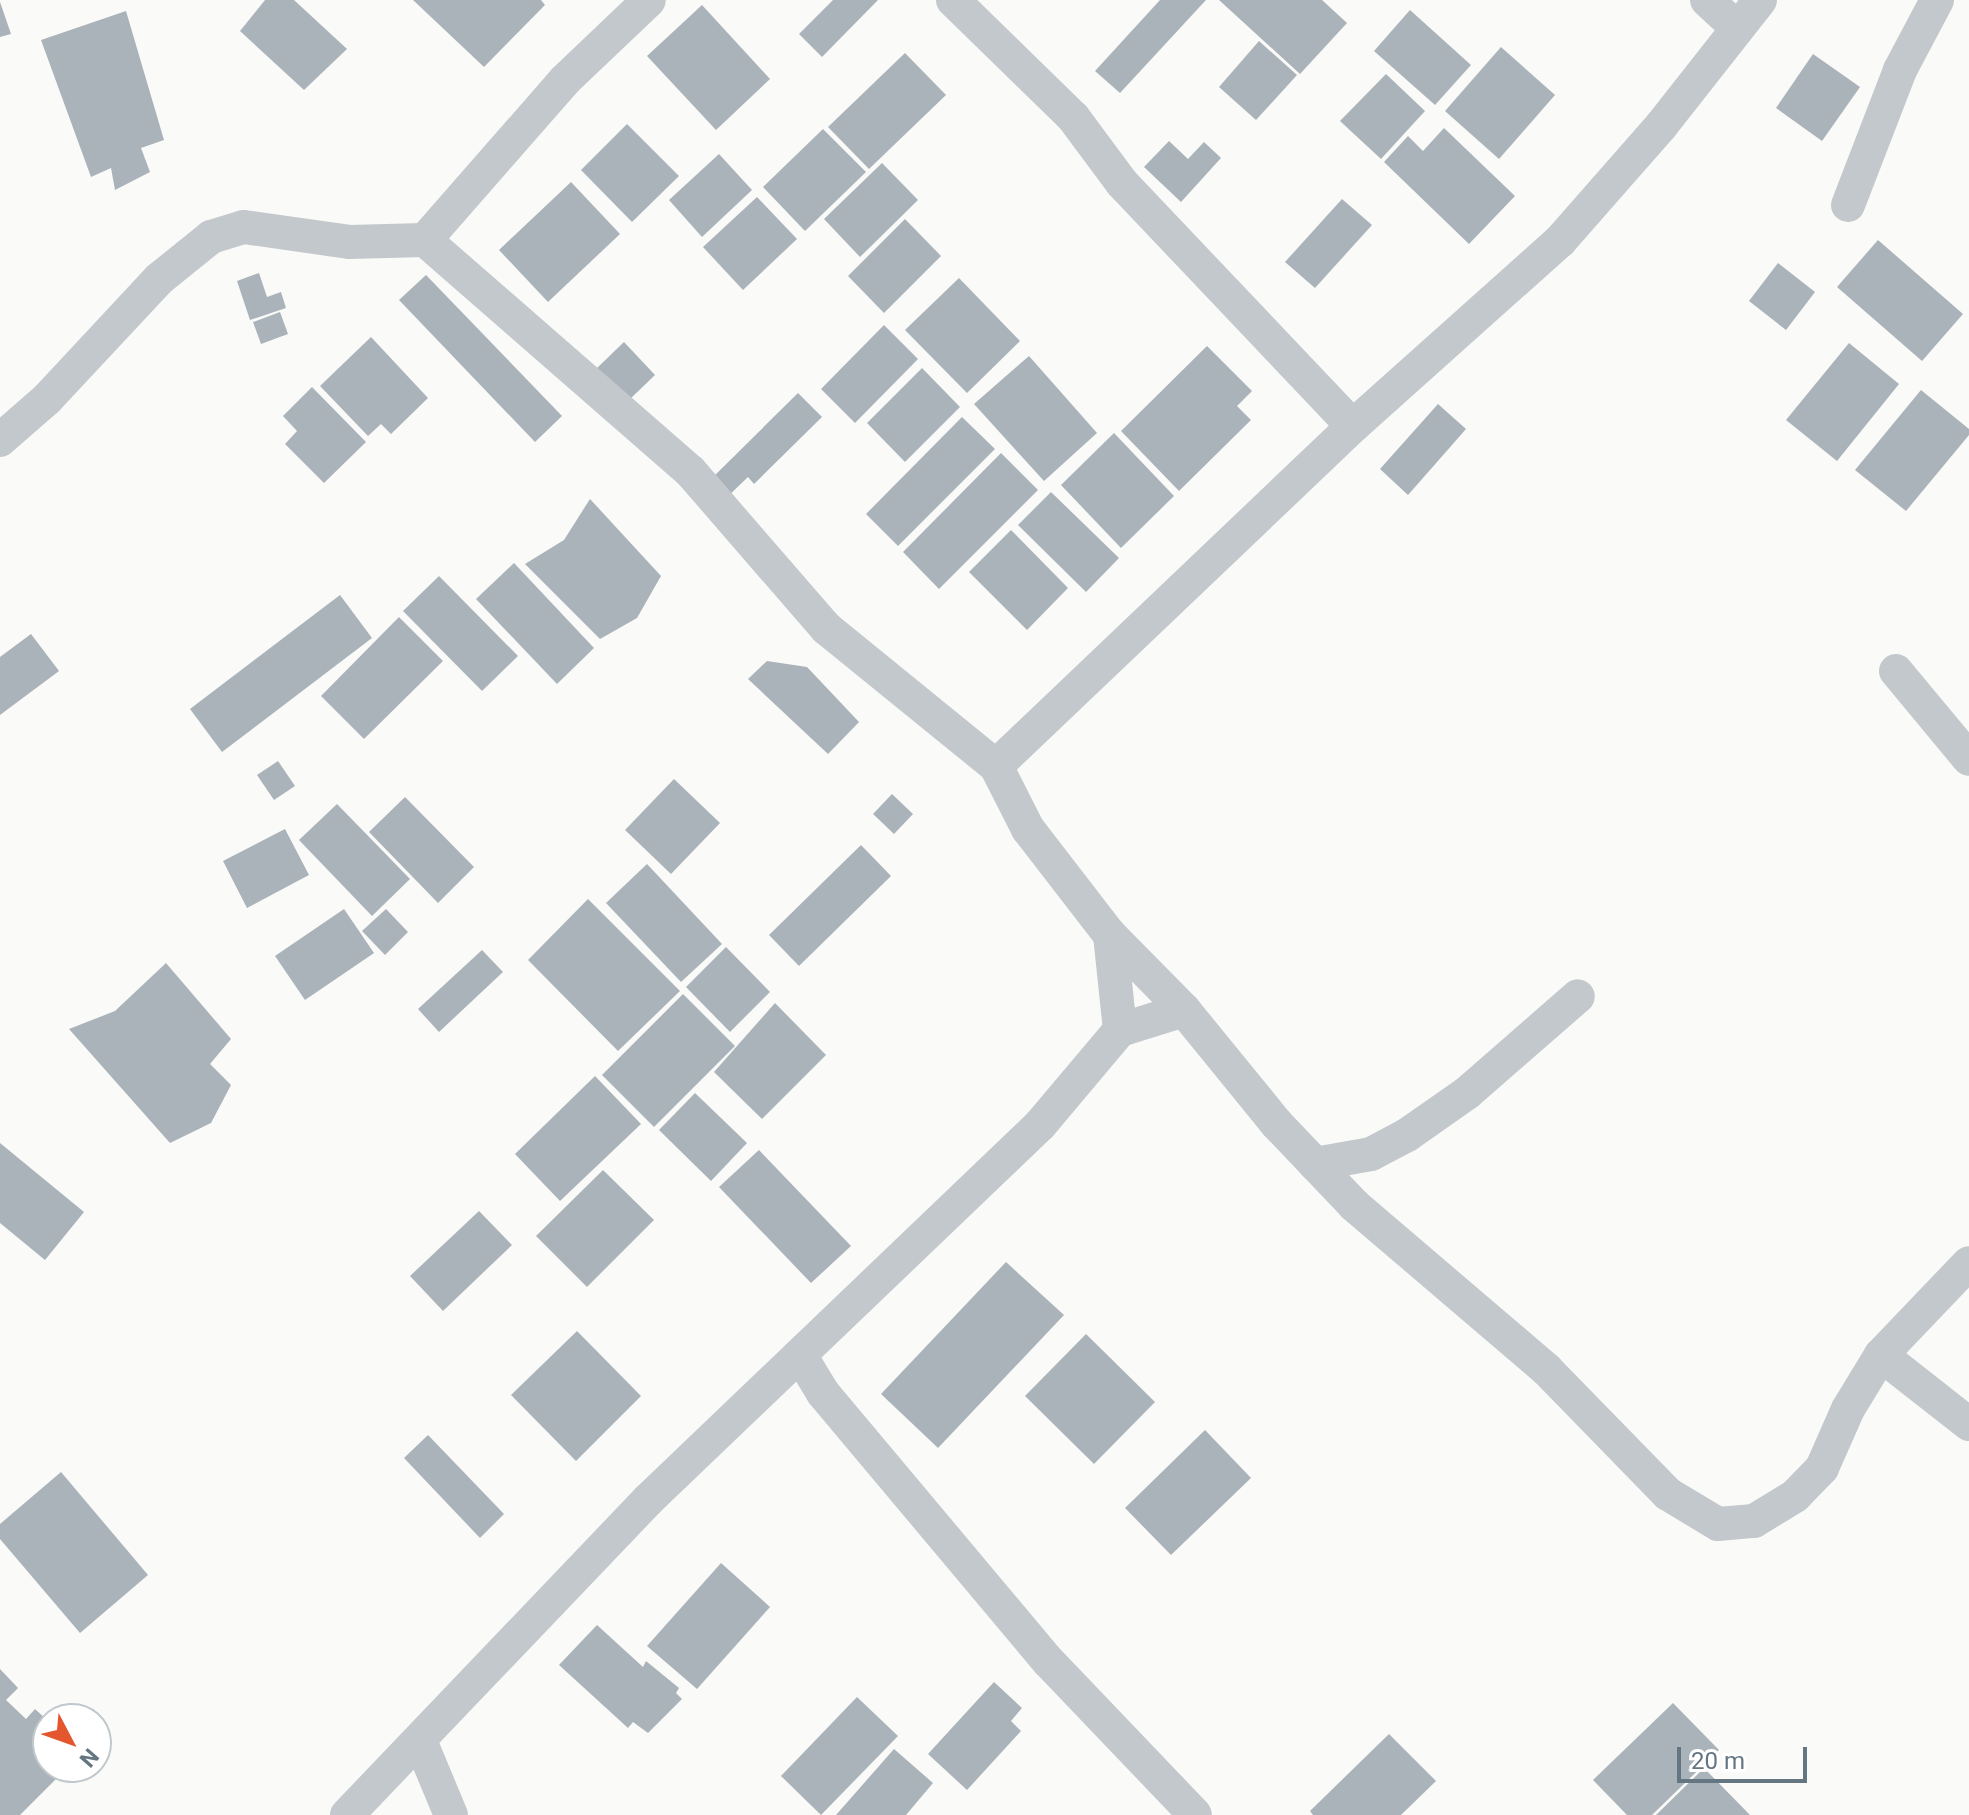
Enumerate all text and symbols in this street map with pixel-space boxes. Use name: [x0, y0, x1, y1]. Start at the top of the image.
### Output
north arrow: [32, 1703, 112, 1783]
scale bar: [1681, 1731, 1811, 1781]
text: N: [74, 1744, 104, 1772]
text: 20 m: [1691, 1747, 1745, 1775]

